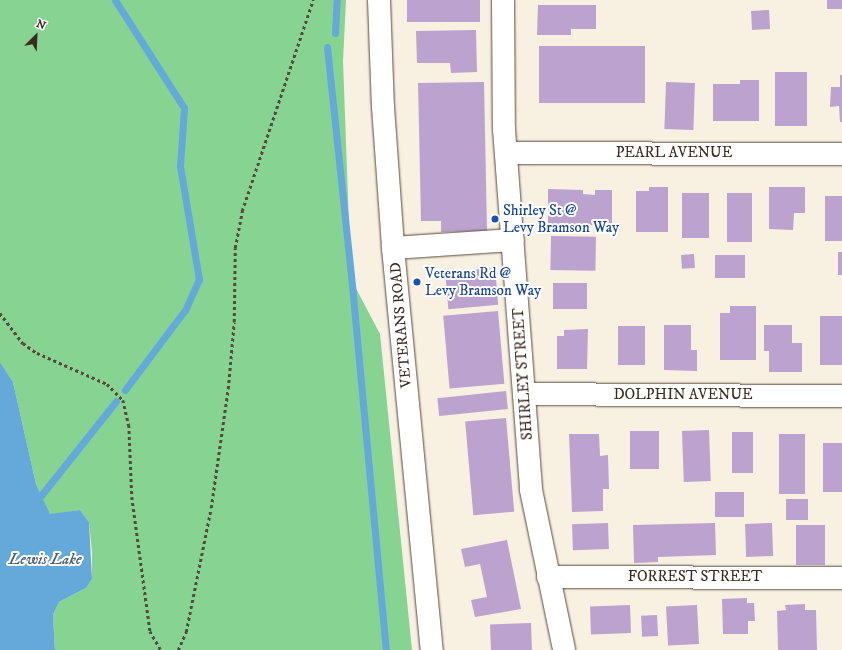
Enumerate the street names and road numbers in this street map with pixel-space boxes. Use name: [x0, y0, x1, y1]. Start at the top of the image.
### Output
street label: PEARL AVENUE: [616, 144, 732, 162]
street label: VETERANS ROAD: [387, 261, 415, 389]
street label: SHIRLEY STREET: [509, 307, 537, 441]
street label: DOLPHIN AVENUE: [613, 386, 753, 404]
street label: FORREST STREET: [628, 568, 762, 586]

